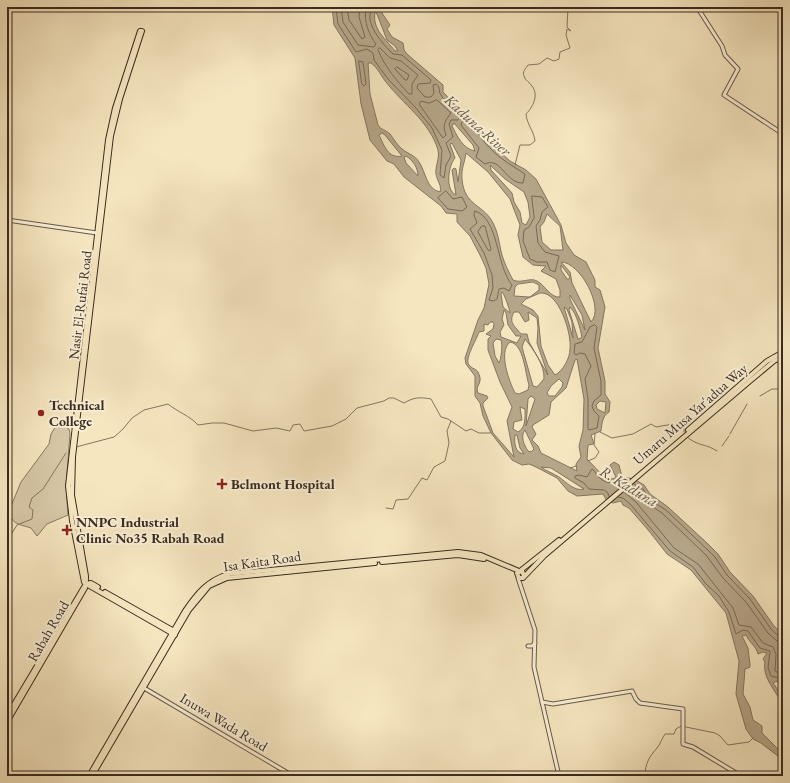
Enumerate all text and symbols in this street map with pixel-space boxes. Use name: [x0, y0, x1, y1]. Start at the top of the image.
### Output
water label: Kaduna River: [440, 90, 516, 161]
street label: Nasir El-Rufai Road: [64, 249, 96, 361]
street label: Umaru Musa Yar'adua Way: [629, 359, 752, 469]
place label: Technical College: [49, 396, 104, 430]
marker: Technical College: [36, 408, 46, 418]
water label: R. Kaduna: [596, 461, 662, 511]
place label: Belmont Hospital: [231, 475, 335, 493]
marker: Belmont Hospital: [216, 478, 228, 490]
place label: NNPC Industrial Clinic No35 Rabah Road: [76, 513, 225, 547]
marker: NNPC Industrial Clinic No35 Rabah Road: [61, 524, 73, 536]
street label: Isa Kaita Road: [222, 547, 303, 575]
street label: Rabah Road: [23, 597, 73, 665]
street label: Inuwa Wada Road: [177, 689, 272, 756]

